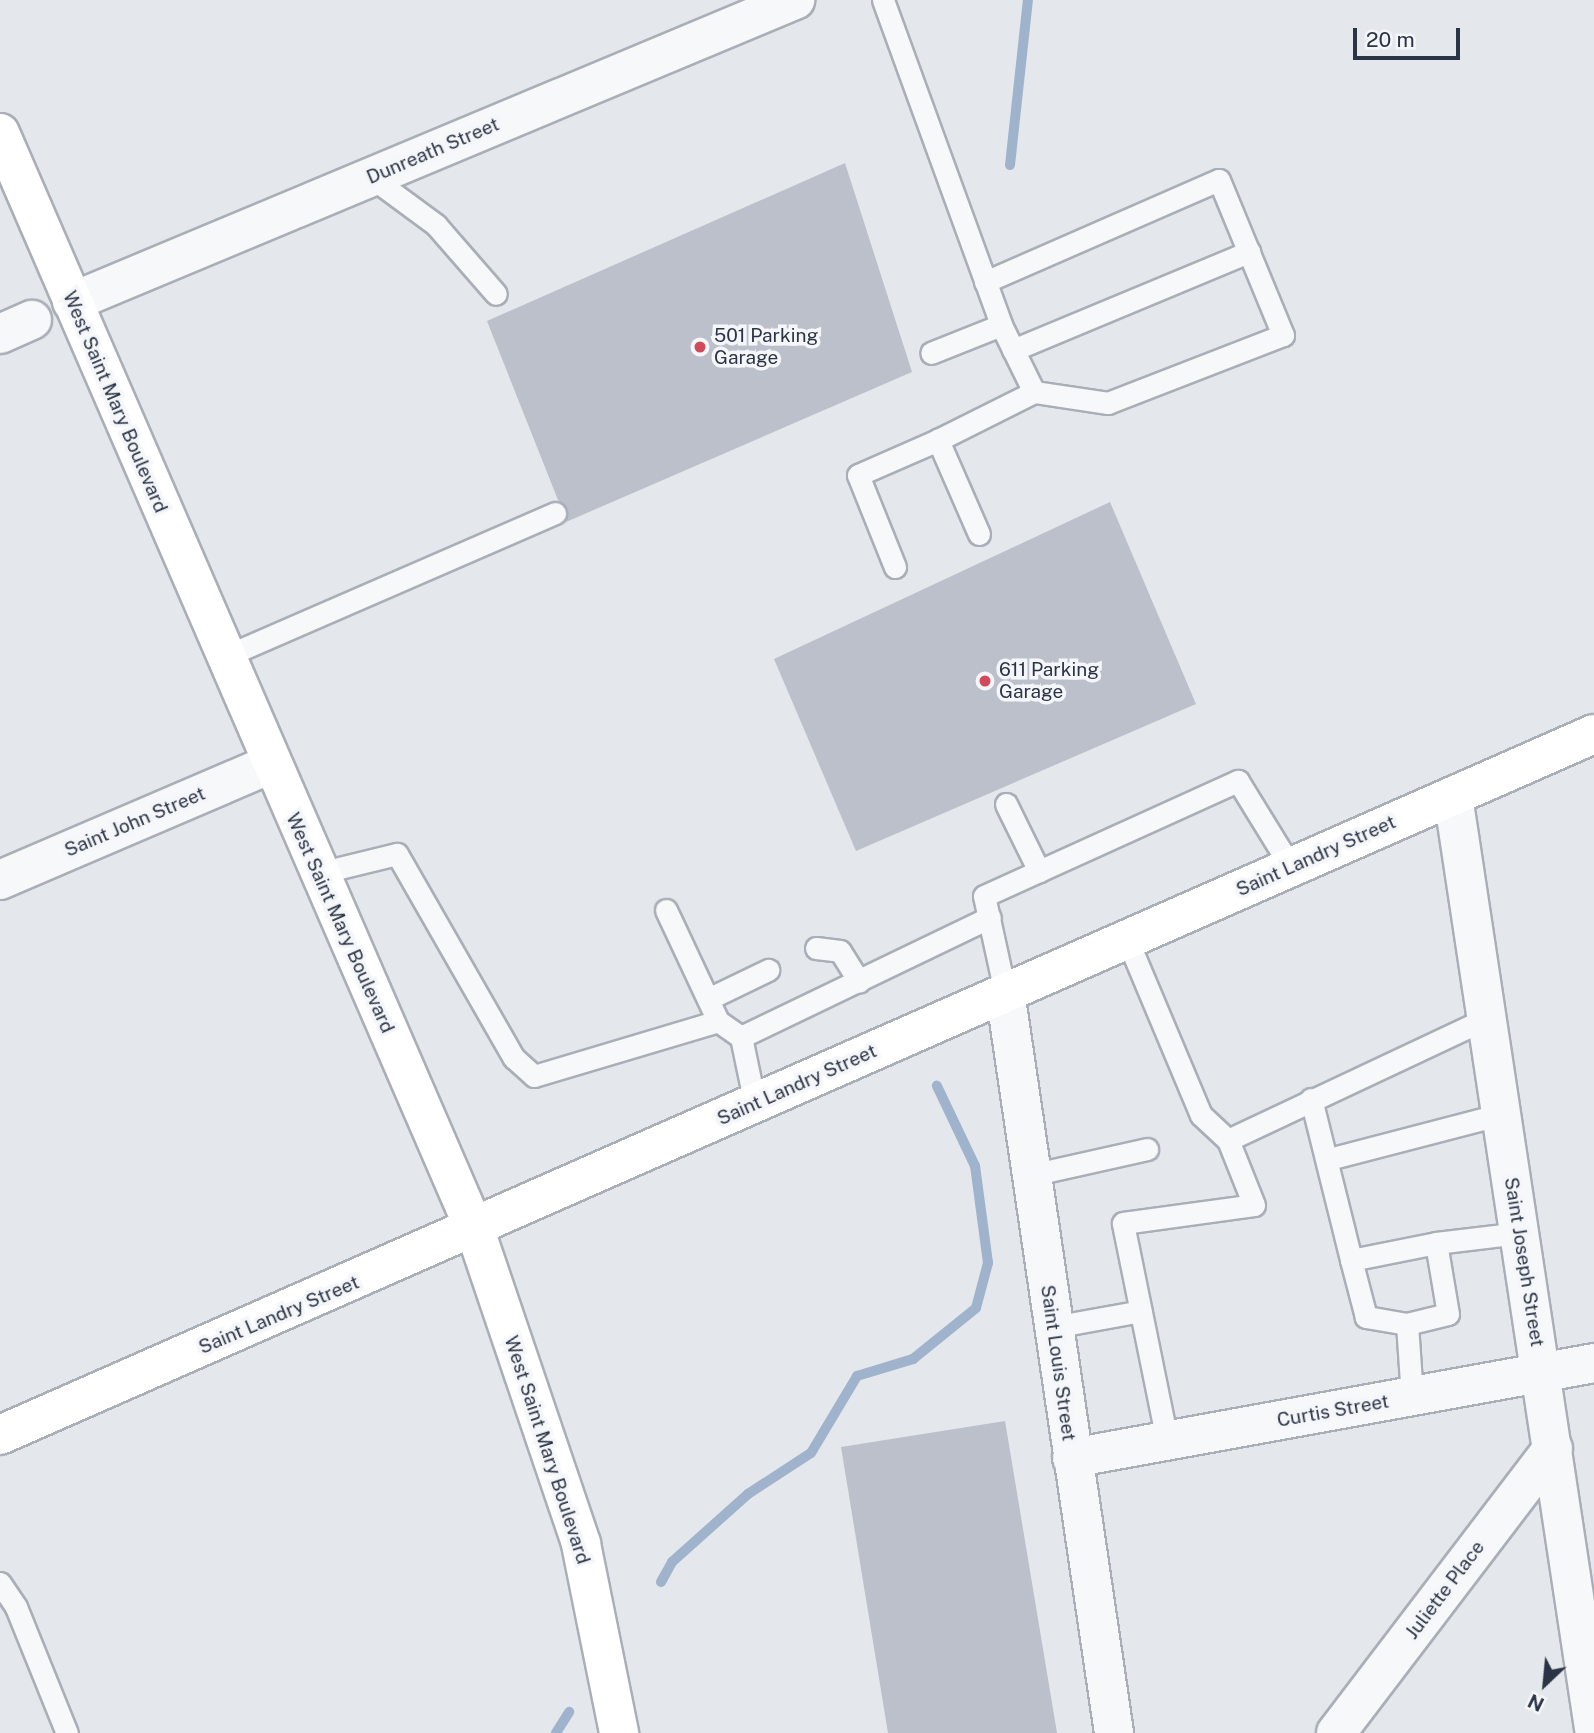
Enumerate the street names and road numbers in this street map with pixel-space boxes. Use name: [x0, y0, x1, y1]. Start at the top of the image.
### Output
street label: Dunreath Street: [363, 113, 503, 189]
street label: West Saint Mary Boulevard: [58, 288, 172, 516]
street label: Saint John Street: [61, 782, 209, 862]
street label: West Saint Mary Boulevard: [281, 809, 399, 1037]
street label: Saint Landry Street: [1233, 811, 1399, 901]
street label: Saint Landry Street: [714, 1040, 880, 1130]
street label: Saint Joseph Street: [1499, 1176, 1549, 1348]
street label: Saint Landry Street: [195, 1271, 363, 1359]
street label: Saint Louis Street: [1036, 1283, 1080, 1443]
street label: West Saint Mary Boulevard: [499, 1333, 595, 1567]
street label: Curtis Street: [1275, 1390, 1391, 1432]
street label: Juliette Place: [1401, 1536, 1489, 1644]

